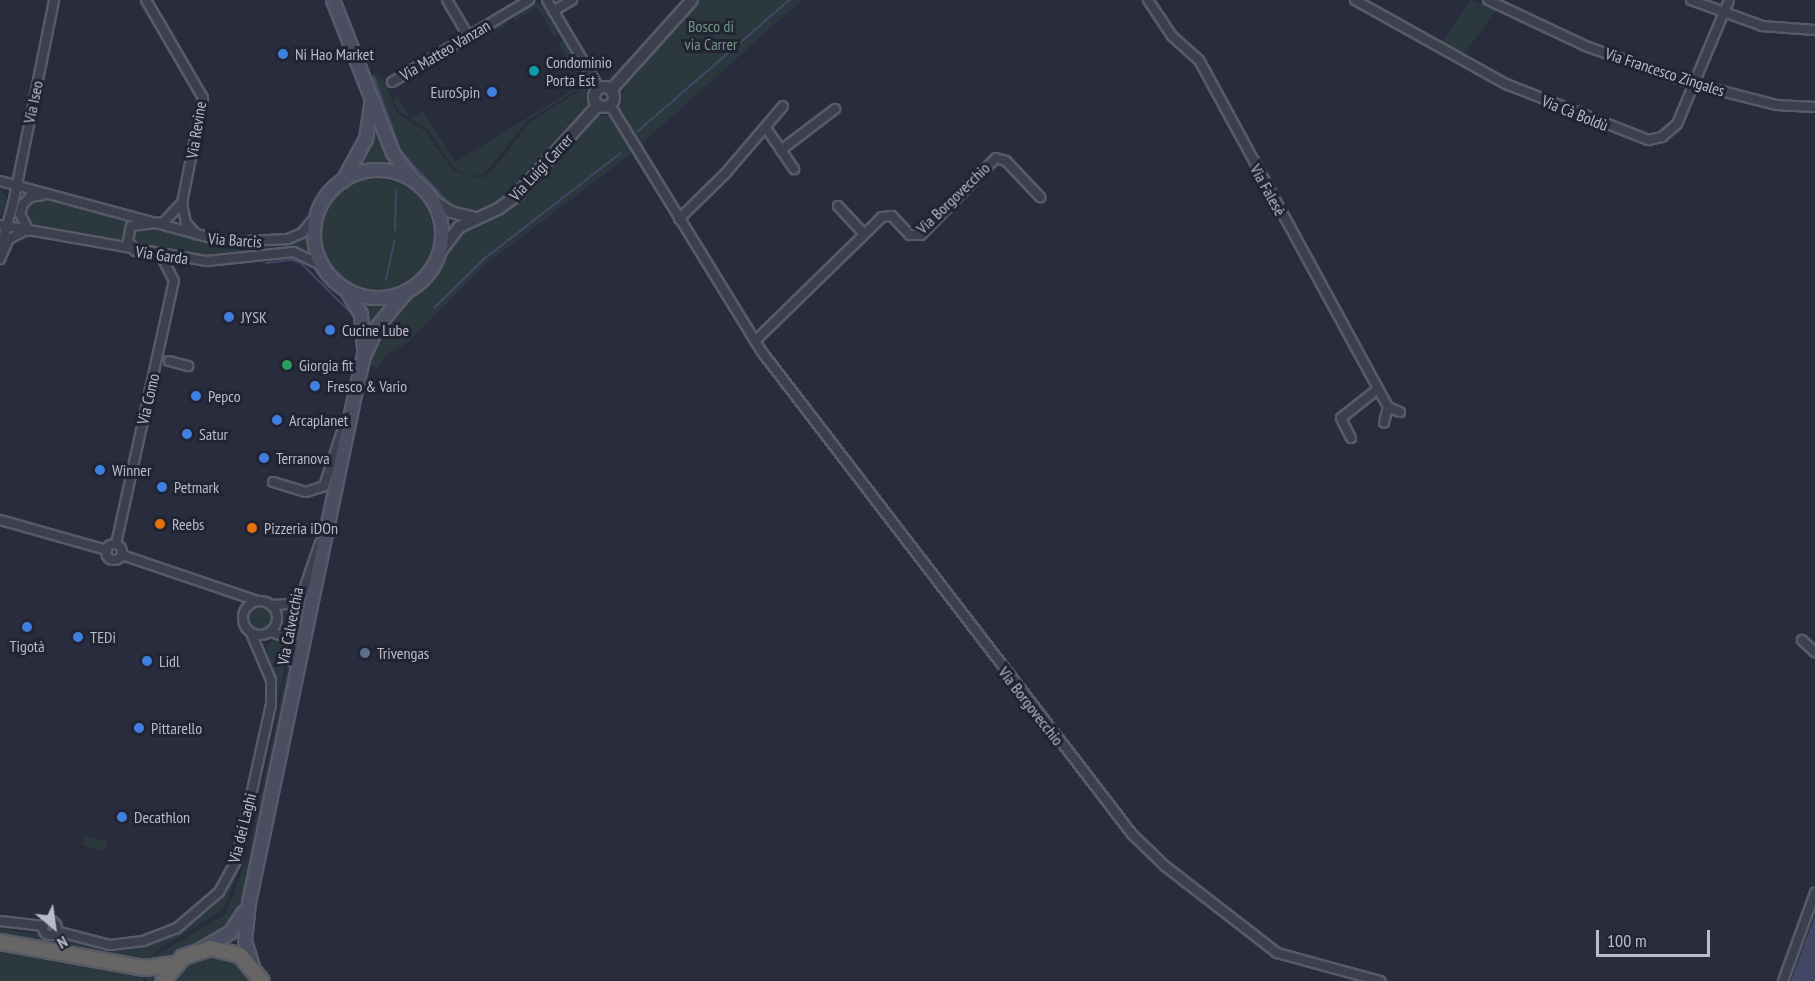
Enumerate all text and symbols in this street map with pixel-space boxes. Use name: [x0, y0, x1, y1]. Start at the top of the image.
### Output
street label: Via Matteo Vanzan: [396, 15, 494, 85]
park label: Bosco di via Carrer: [685, 16, 737, 54]
place label: Ni Hao Market: [295, 44, 374, 64]
street label: Via Francesco Zingales: [1603, 44, 1727, 100]
marker: Ni Hao Market: [276, 47, 290, 61]
place label: Condominio Porta Est: [546, 52, 612, 90]
marker: Condominio Porta Est: [527, 64, 541, 78]
street label: Via Iseo: [19, 79, 47, 125]
place label: EuroSpin: [431, 82, 480, 102]
marker: EuroSpin: [485, 85, 499, 99]
street label: Via Cà Boldù: [1539, 91, 1611, 135]
street label: Via Revine: [182, 100, 210, 160]
street label: Via Luigi Carrer: [505, 130, 577, 204]
street label: Via Borgovecchio: [912, 158, 994, 238]
street label: Via Falesè: [1246, 161, 1290, 219]
street label: Via Barcis: [208, 229, 262, 251]
street label: Via Garda: [135, 242, 189, 268]
place label: JYSK: [241, 307, 267, 327]
marker: JYSK: [222, 310, 236, 324]
place label: Cucine Lube: [342, 320, 409, 340]
marker: Cucine Lube: [323, 323, 337, 337]
place label: Giorgia fit: [299, 355, 353, 375]
marker: Giorgia fit: [280, 358, 294, 372]
street label: Via Como: [133, 372, 163, 426]
place label: Fresco & Vario: [327, 376, 408, 396]
marker: Fresco & Vario: [308, 379, 322, 393]
place label: Pepco: [208, 386, 241, 406]
marker: Pepco: [189, 389, 203, 403]
place label: Arcaplanet: [289, 410, 348, 430]
marker: Arcaplanet: [270, 413, 284, 427]
place label: Satur: [199, 424, 228, 444]
marker: Satur: [180, 427, 194, 441]
place label: Terranova: [276, 448, 330, 468]
marker: Terranova: [257, 451, 271, 465]
place label: Winner: [112, 460, 151, 480]
marker: Winner: [93, 463, 107, 477]
place label: Petmark: [174, 477, 219, 497]
marker: Petmark: [155, 480, 169, 494]
place label: Reebs: [172, 514, 204, 534]
marker: Reebs: [153, 517, 167, 531]
place label: Pizzeria iDOn: [264, 518, 338, 538]
marker: Pizzeria iDOn: [245, 521, 259, 535]
street label: Via Calvecchia: [273, 586, 307, 666]
marker: Tigotà: [20, 620, 34, 634]
place label: TEDi: [90, 627, 116, 647]
marker: TEDi: [71, 630, 85, 644]
place label: Tigotà: [9, 636, 45, 656]
place label: Trivengas: [377, 643, 429, 663]
marker: Trivengas: [358, 646, 372, 660]
place label: Lidl: [159, 651, 180, 671]
marker: Lidl: [140, 654, 154, 668]
street label: Via Borgovecchio: [994, 663, 1068, 749]
place label: Pittarello: [151, 718, 202, 738]
marker: Pittarello: [132, 721, 146, 735]
street label: Via dei Laghi: [224, 791, 260, 865]
place label: Decathlon: [134, 807, 190, 827]
marker: Decathlon: [115, 810, 129, 824]
north arrow: [24, 897, 84, 957]
scale bar: [1599, 918, 1713, 956]
text: 100 m: [1607, 929, 1647, 952]
text: N: [54, 932, 71, 954]

